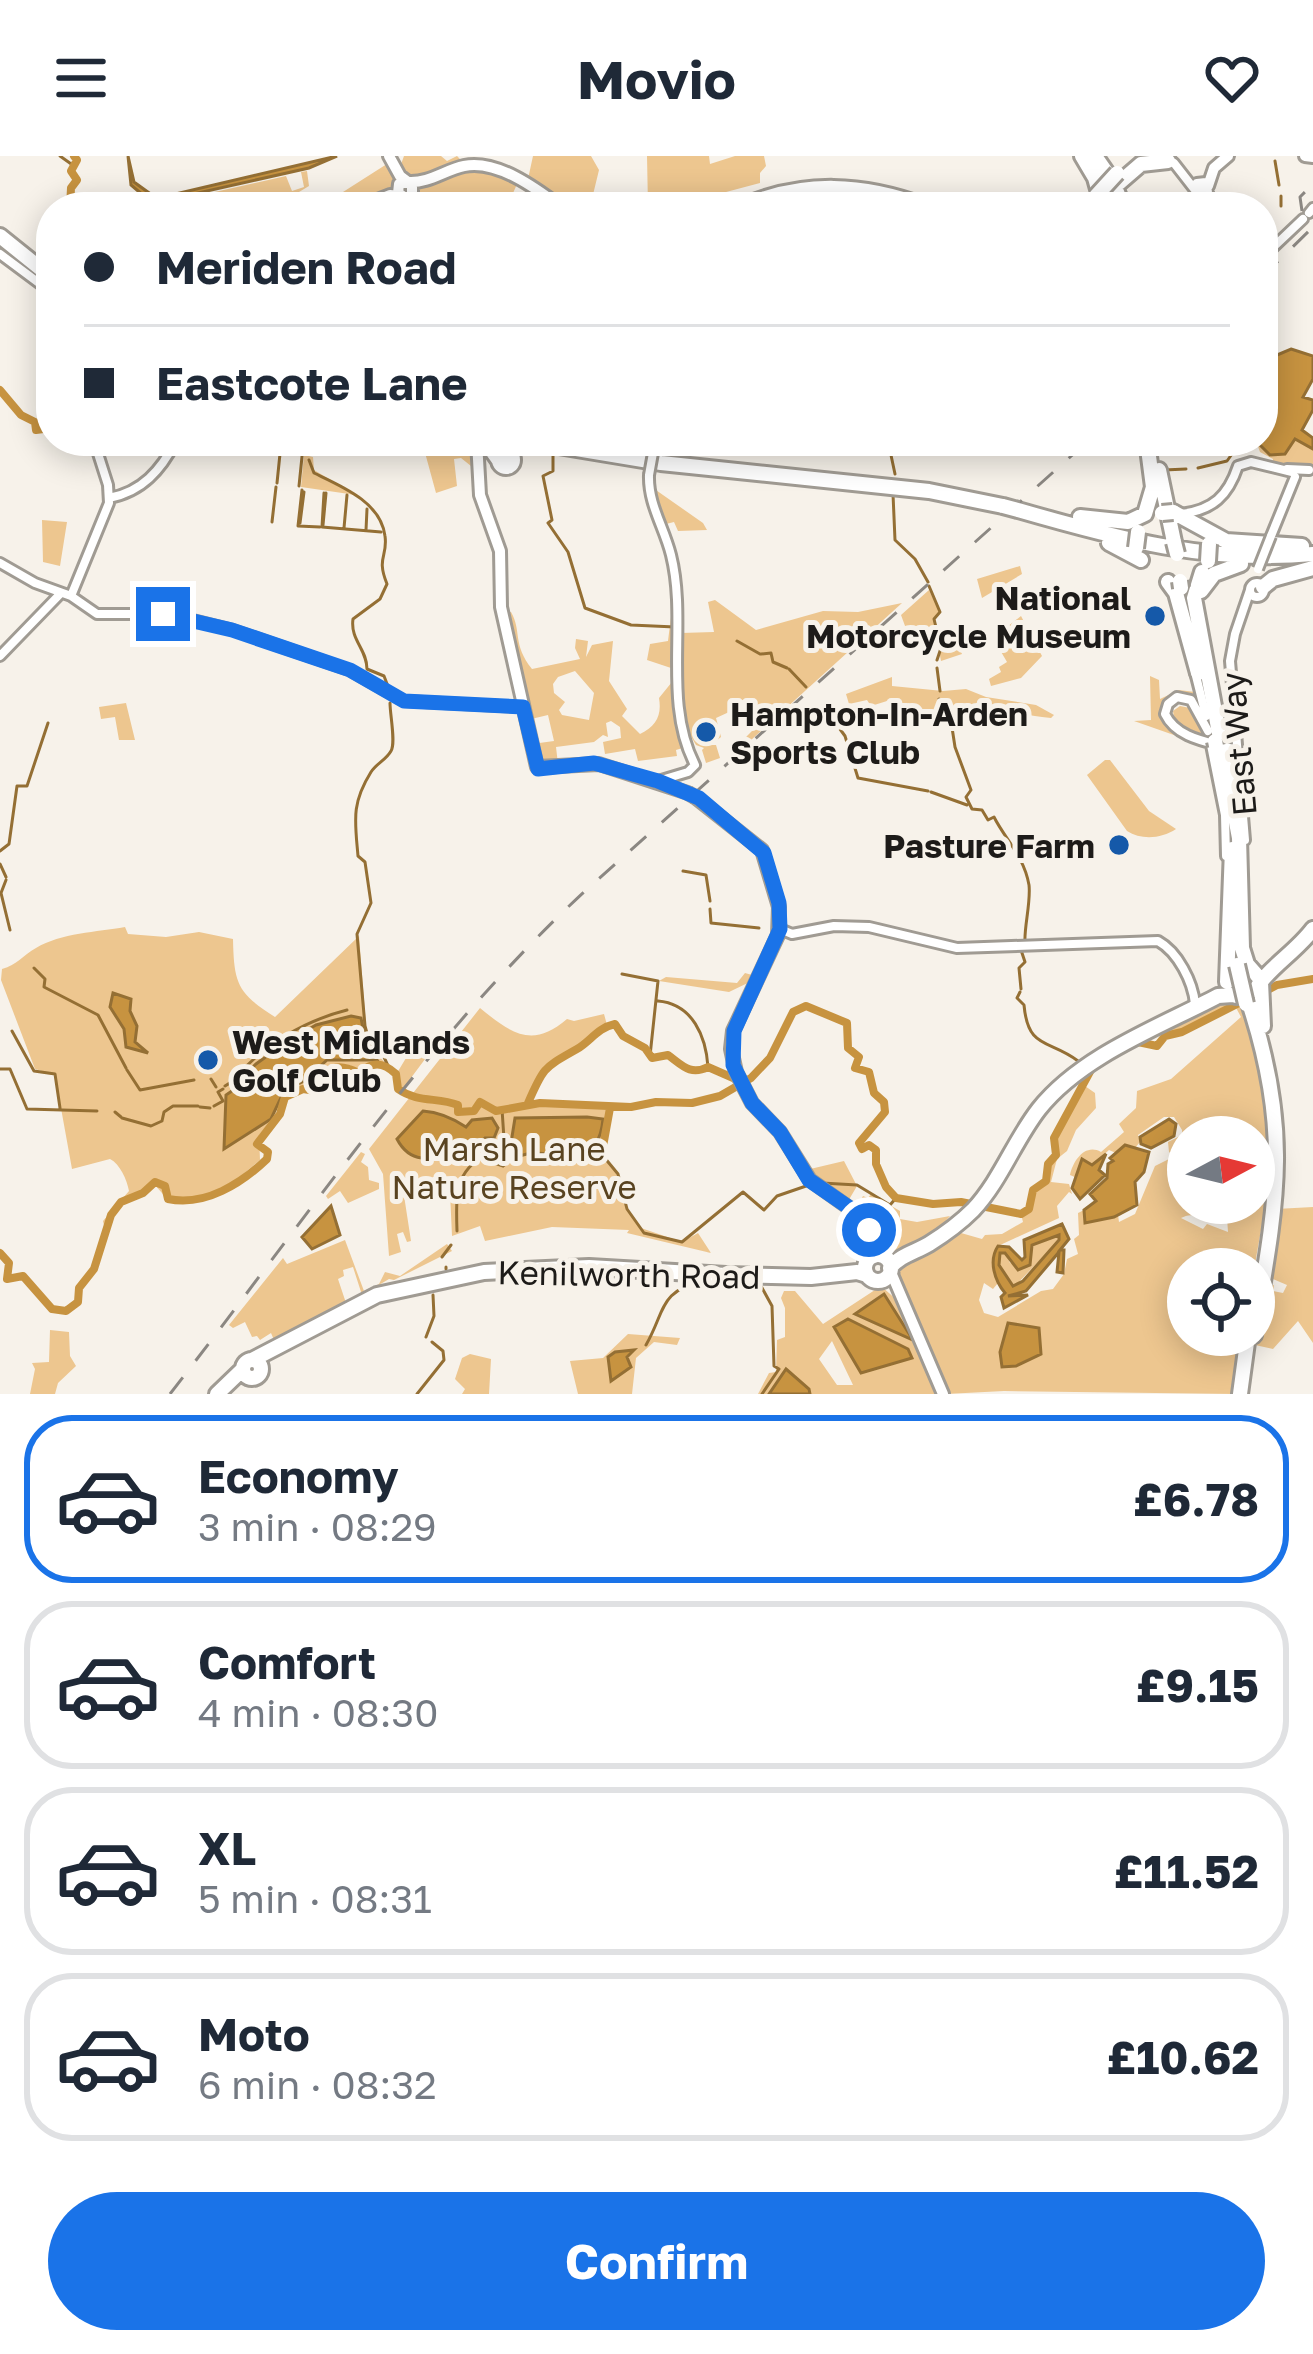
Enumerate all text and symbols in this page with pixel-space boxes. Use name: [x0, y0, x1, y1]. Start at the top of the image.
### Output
icon: menu: [48, 45, 114, 111]
icon: heart: [1199, 45, 1265, 111]
text: Movio: [577, 46, 736, 111]
text: Meriden Road: [156, 240, 457, 294]
text: Eastcote Lane: [156, 356, 468, 410]
place label: National Motorcycle Museum: [806, 578, 1131, 655]
route end: [136, 587, 190, 641]
marker: National Motorcycle Museum: [1142, 603, 1168, 629]
street label: East Way: [1212, 670, 1264, 818]
place label: Hampton-In-Arden Sports Club: [730, 694, 1028, 771]
marker: Hampton-In-Arden Sports Club: [693, 719, 719, 745]
place label: Pasture Farm: [883, 826, 1095, 865]
marker: Pasture Farm: [1106, 832, 1132, 858]
place label: West Midlands Golf Club: [232, 1022, 470, 1099]
marker: West Midlands Golf Club: [195, 1047, 221, 1073]
north arrow: [1167, 1116, 1275, 1224]
map controls: [1167, 1116, 1275, 1356]
park label: Marsh Lane Nature Reserve: [391, 1129, 637, 1206]
route start: [842, 1203, 896, 1257]
button: locate: [1167, 1248, 1275, 1356]
street label: Kenilworth Road: [497, 1252, 761, 1296]
icon: car: [54, 1445, 162, 1553]
text: Economy: [198, 1449, 399, 1503]
text: £6.78: [1133, 1472, 1259, 1526]
text: 3 min · 08:29: [198, 1503, 437, 1550]
icon: car: [54, 1631, 162, 1739]
text: Comfort: [198, 1635, 376, 1689]
text: £9.15: [1136, 1658, 1259, 1712]
text: 4 min · 08:30: [198, 1689, 438, 1736]
icon: car: [54, 1817, 162, 1925]
text: XL: [198, 1821, 256, 1875]
text: £11.52: [1114, 1844, 1259, 1898]
text: 5 min · 08:31: [198, 1875, 432, 1922]
icon: car: [54, 2003, 162, 2111]
text: Moto: [198, 2007, 310, 2061]
text: £10.62: [1106, 2030, 1259, 2084]
text: 6 min · 08:32: [198, 2061, 437, 2108]
button: Confirm: [48, 2192, 1265, 2330]

